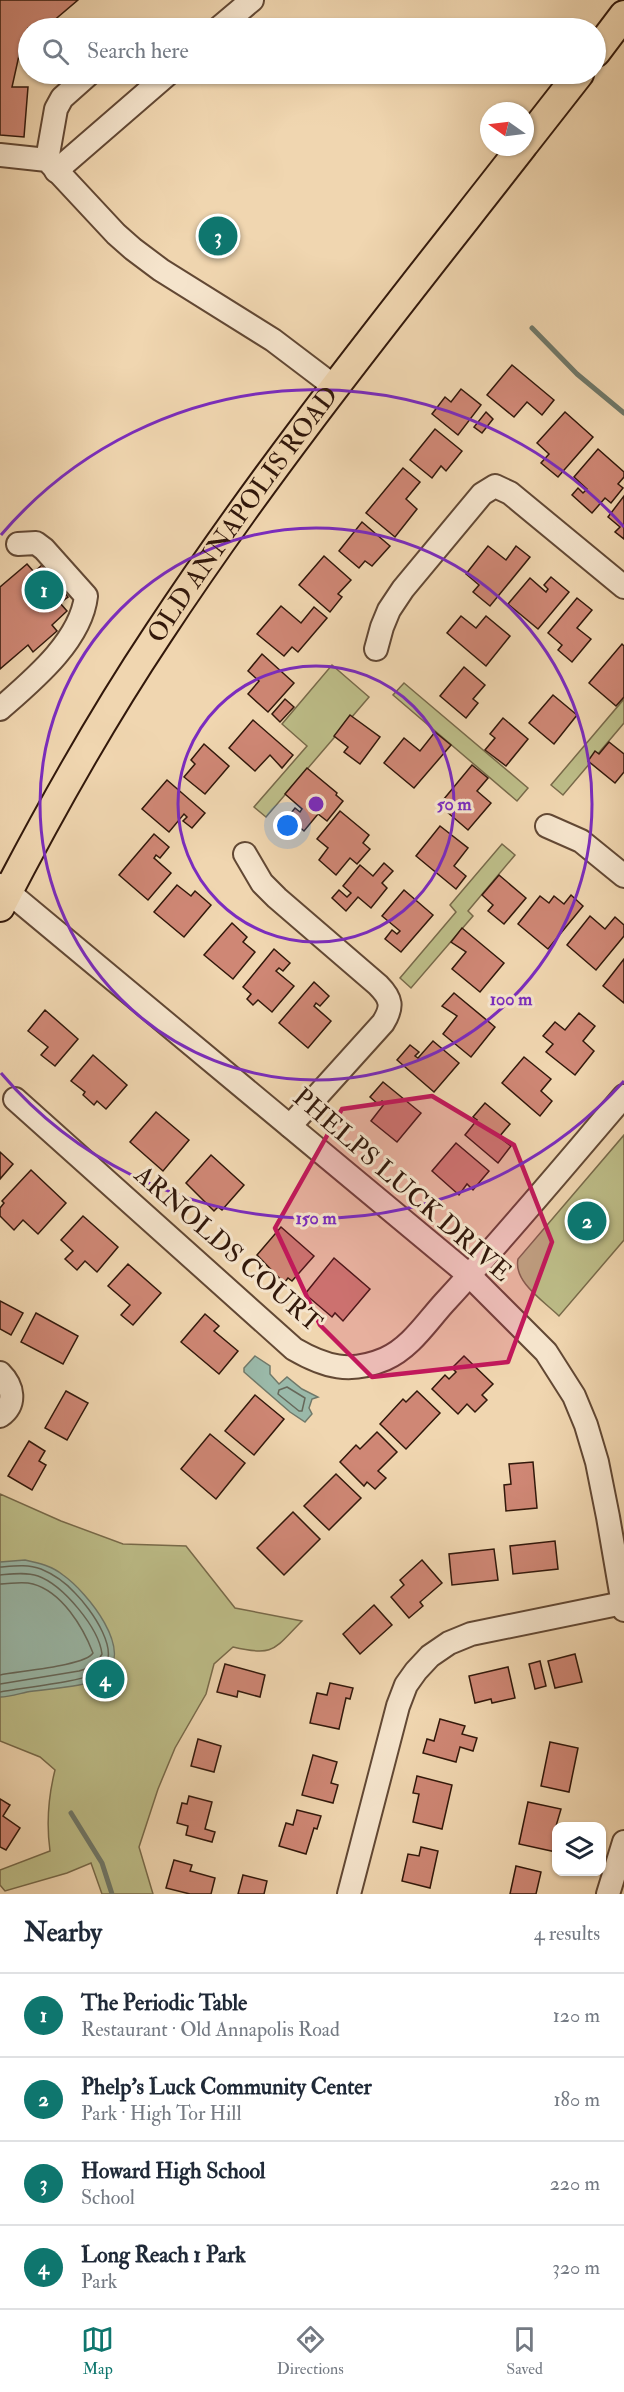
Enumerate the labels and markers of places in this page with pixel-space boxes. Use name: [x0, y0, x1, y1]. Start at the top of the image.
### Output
pin: 3: [198, 214, 238, 258]
pin: 1: [24, 568, 63, 612]
centre of rings: [306, 794, 326, 814]
pin: 2: [568, 1198, 606, 1244]
pin: 4: [86, 1656, 124, 1702]

